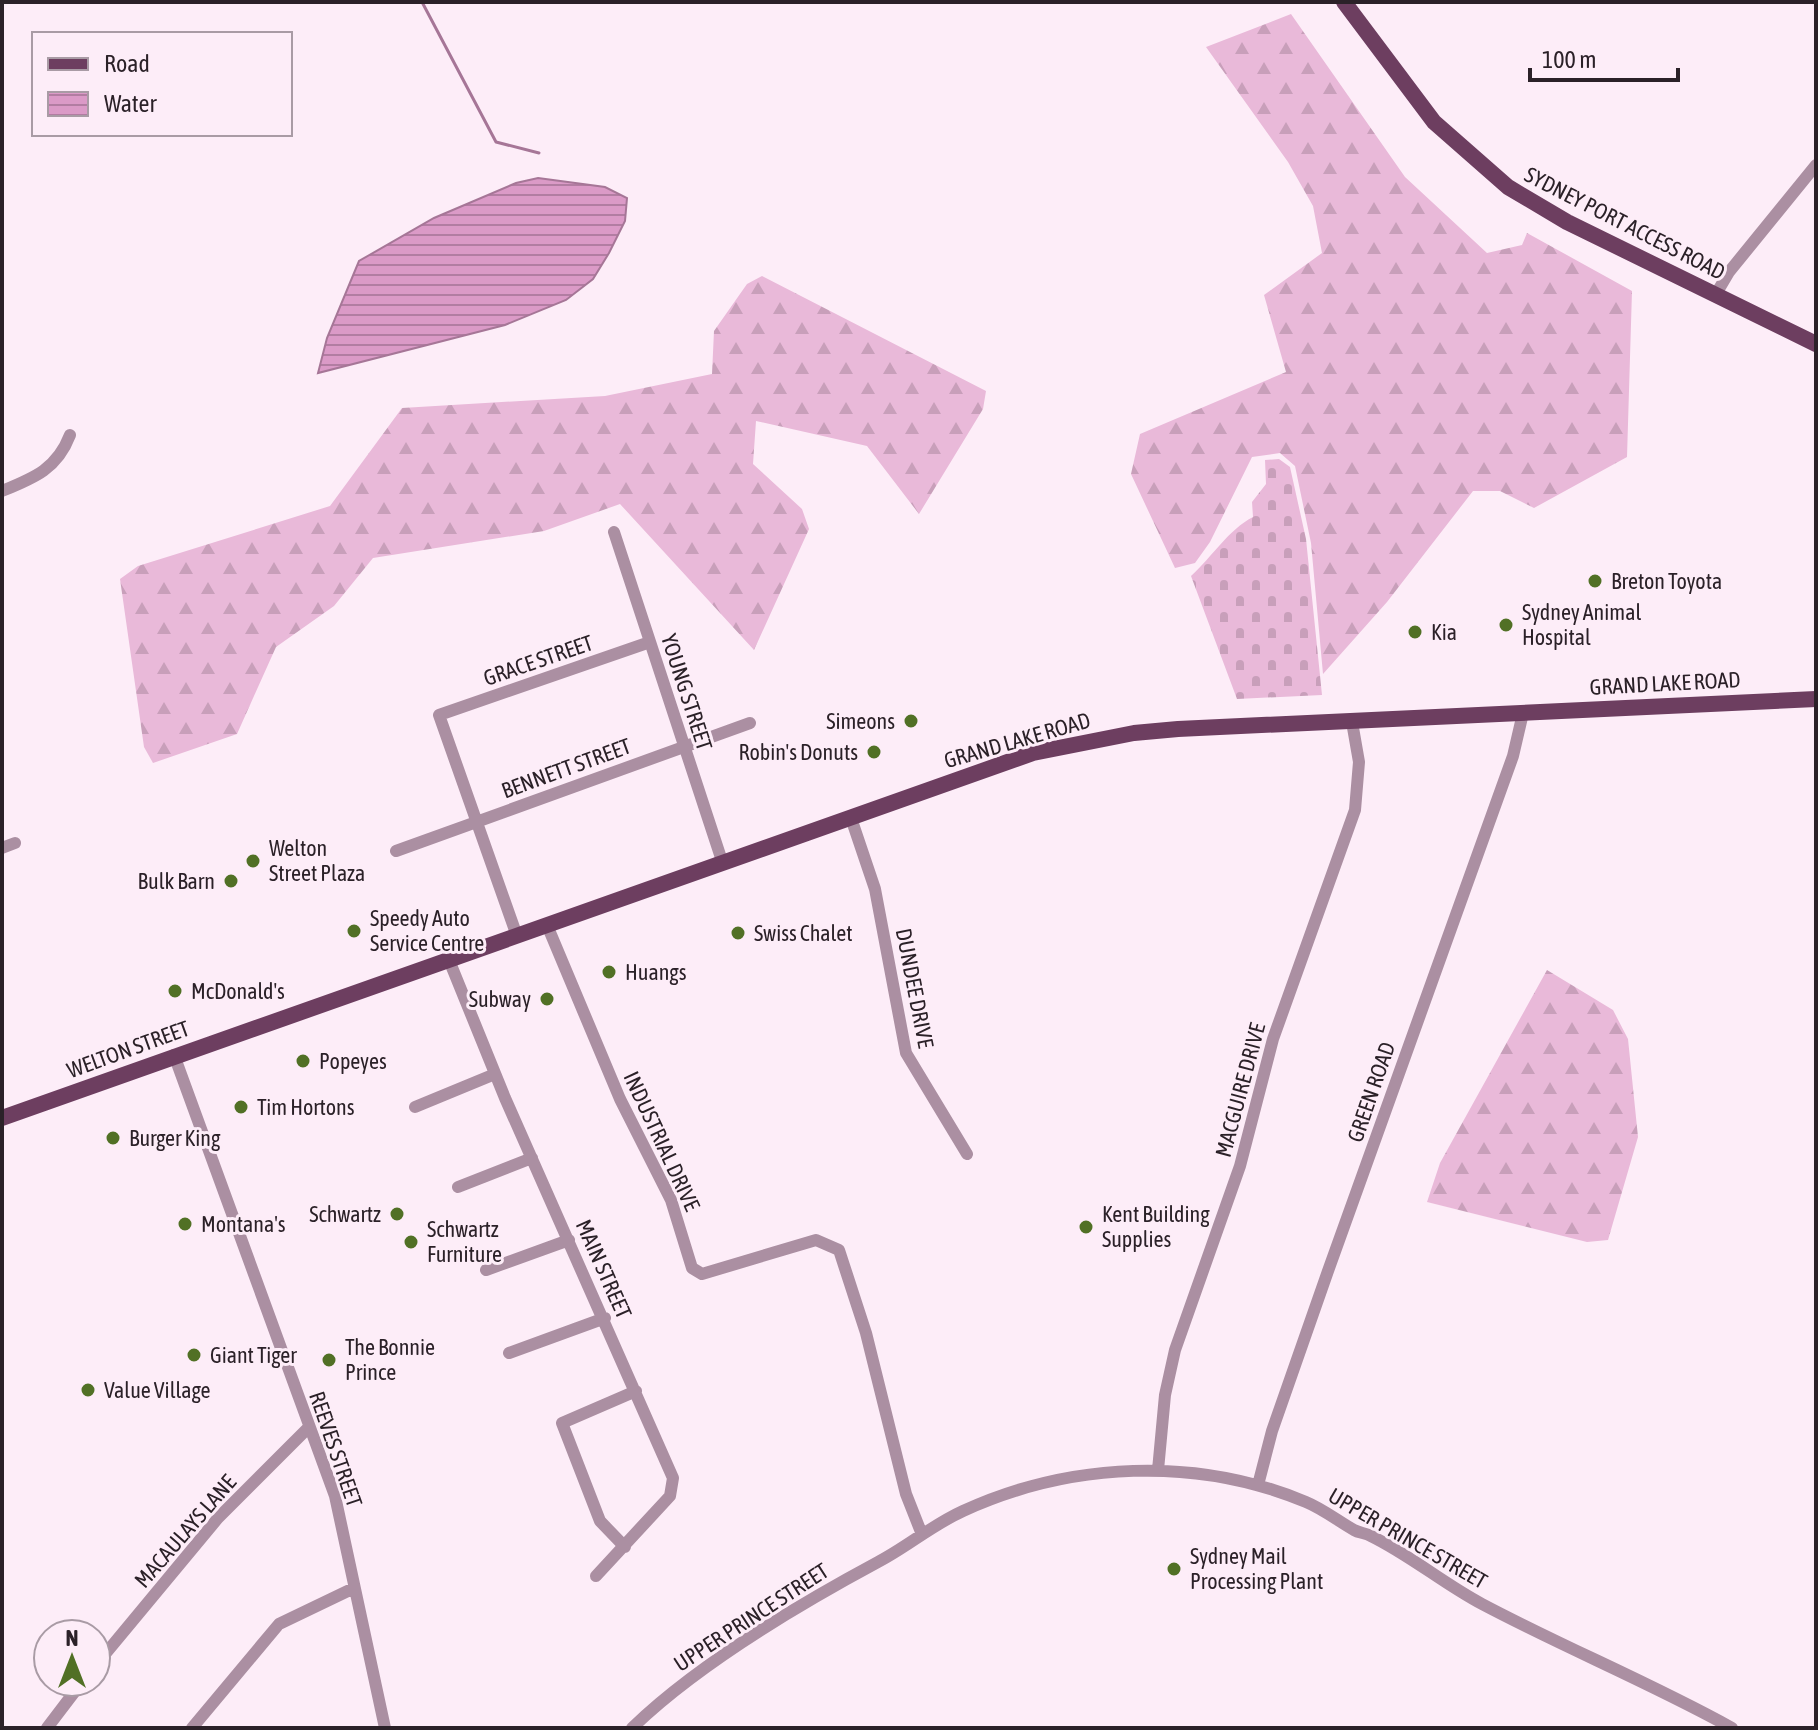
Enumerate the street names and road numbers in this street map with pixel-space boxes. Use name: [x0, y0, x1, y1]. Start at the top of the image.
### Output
street label: SYDNEY PORT ACCESS ROAD: [1520, 161, 1730, 285]
street label: GRACE STREET: [480, 629, 596, 691]
street label: YOUNG STREET: [656, 630, 718, 754]
street label: GRAND LAKE ROAD: [1589, 666, 1741, 700]
street label: GRAND LAKE ROAD: [941, 707, 1093, 773]
street label: BENNETT STREET: [498, 732, 635, 803]
street label: DUNDEE DRIVE: [891, 926, 939, 1051]
street label: WELTON STREET: [63, 1015, 193, 1083]
street label: MACGUIRE DRIVE: [1210, 1020, 1271, 1160]
street label: GREEN ROAD: [1342, 1039, 1400, 1145]
street label: INDUSTRIAL DRIVE: [618, 1067, 706, 1215]
street label: MAIN STREET: [571, 1216, 637, 1323]
street label: REEVES STREET: [304, 1388, 368, 1510]
street label: MACAULAYS LANE: [129, 1469, 241, 1593]
street label: UPPER PRINCE STREET: [1324, 1482, 1492, 1594]
street label: UPPER PRINCE STREET: [669, 1557, 833, 1677]

